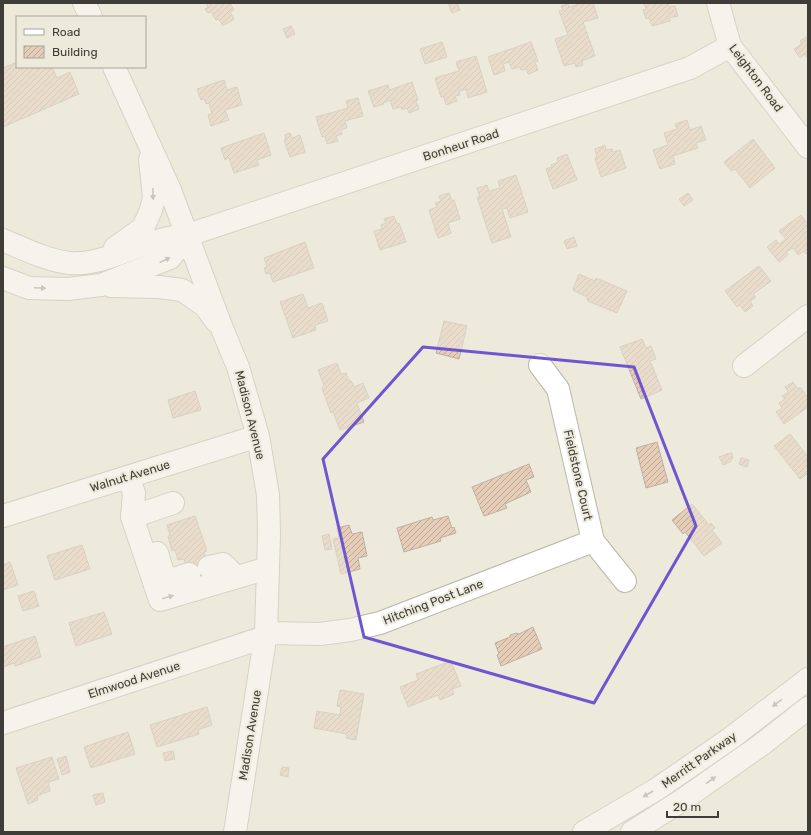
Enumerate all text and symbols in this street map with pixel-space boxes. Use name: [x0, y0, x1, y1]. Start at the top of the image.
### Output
legend: [16, 16, 146, 68]
text: Road: [52, 25, 80, 39]
street label: Leighton Road: [726, 41, 786, 115]
text: Building: [52, 45, 98, 59]
street label: Bonheur Road: [421, 126, 501, 164]
one-way arrow: [150, 188, 156, 201]
one-way arrow: [159, 257, 171, 263]
one-way arrow: [34, 285, 47, 291]
street label: Madison Avenue: [232, 369, 268, 461]
street label: Fieldstone Court: [561, 428, 595, 522]
street label: Walnut Avenue: [88, 457, 172, 495]
street label: Hitching Post Lane: [381, 576, 485, 628]
one-way arrow: [162, 594, 174, 600]
street label: Elmwood Avenue: [86, 658, 182, 701]
street label: Madison Avenue: [236, 689, 264, 781]
one-way arrow: [772, 698, 782, 706]
street label: Merritt Parkway: [659, 729, 739, 791]
one-way arrow: [706, 776, 716, 784]
one-way arrow: [643, 791, 654, 798]
scale bar: [667, 793, 718, 819]
text: 20 m: [673, 800, 701, 814]

